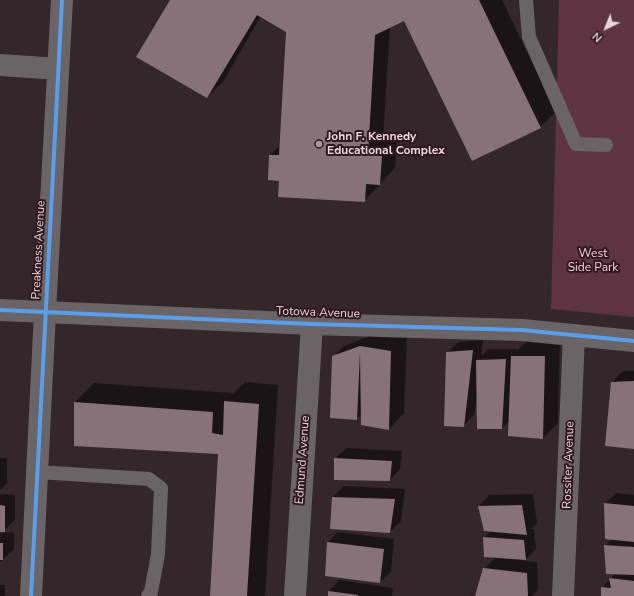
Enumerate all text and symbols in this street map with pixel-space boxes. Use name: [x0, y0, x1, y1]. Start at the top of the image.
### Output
north arrow: [586, 8, 626, 48]
text: N: [589, 29, 606, 45]
place label: John F. Kennedy Educational Complex: [327, 130, 445, 158]
marker: John F. Kennedy Educational Complex: [314, 139, 324, 149]
street label: Preakness Avenue: [29, 200, 49, 300]
park label: West Side Park: [568, 247, 618, 275]
street label: Totowa Avenue: [276, 304, 360, 322]
street label: Edmund Avenue: [293, 415, 313, 505]
street label: Rossiter Avenue: [560, 421, 578, 509]

